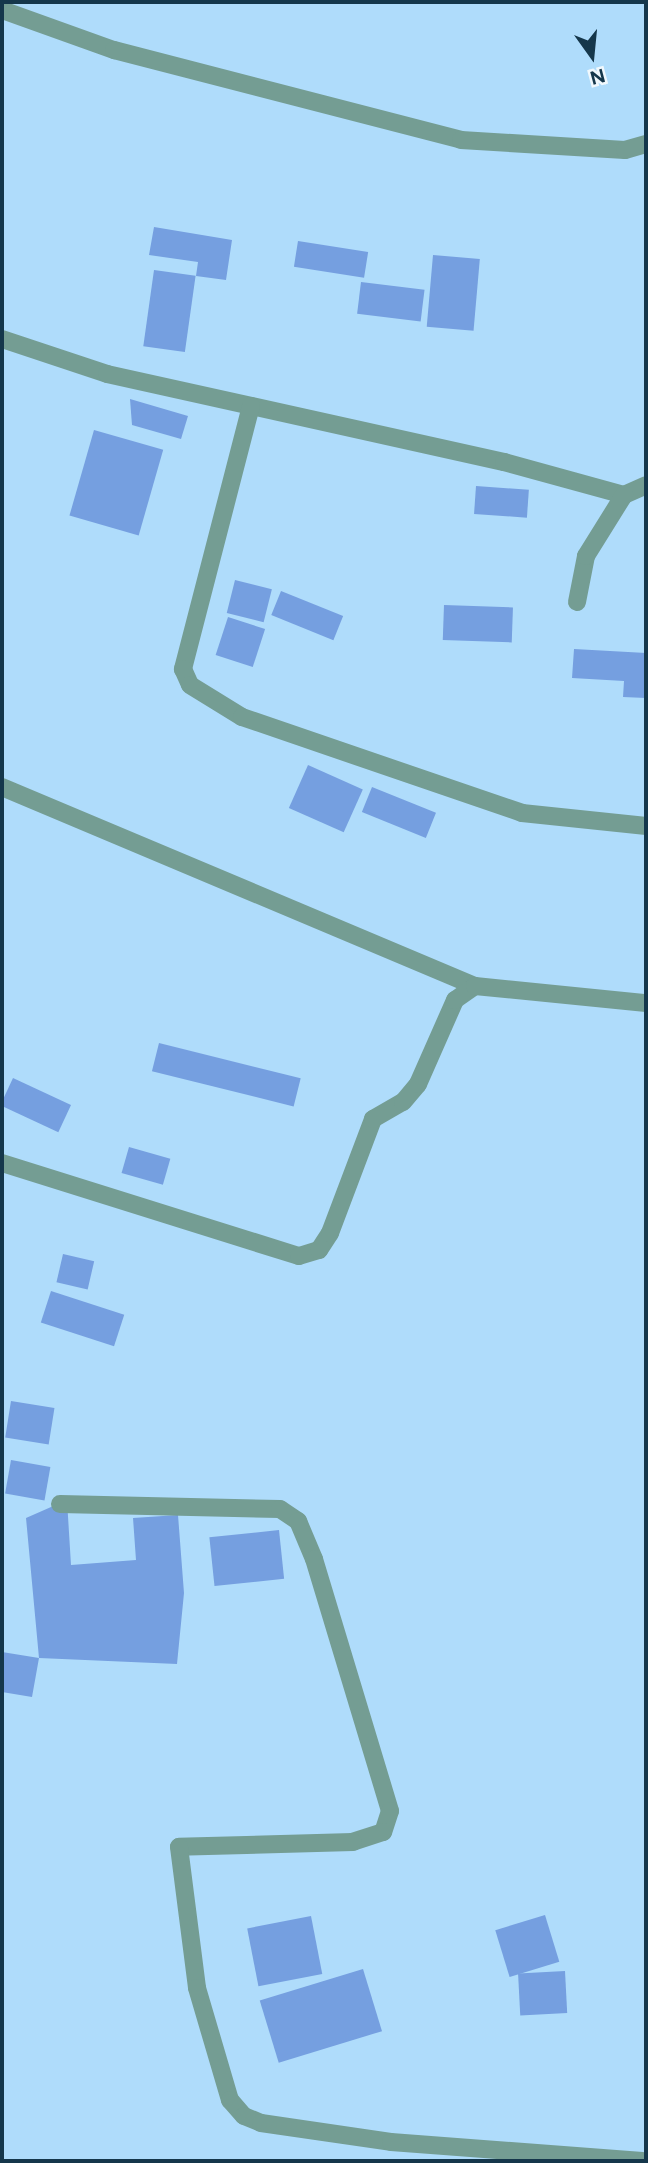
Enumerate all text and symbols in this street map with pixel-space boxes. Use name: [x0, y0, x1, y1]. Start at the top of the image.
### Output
north arrow: [557, 21, 627, 91]
text: N: [587, 64, 608, 90]

